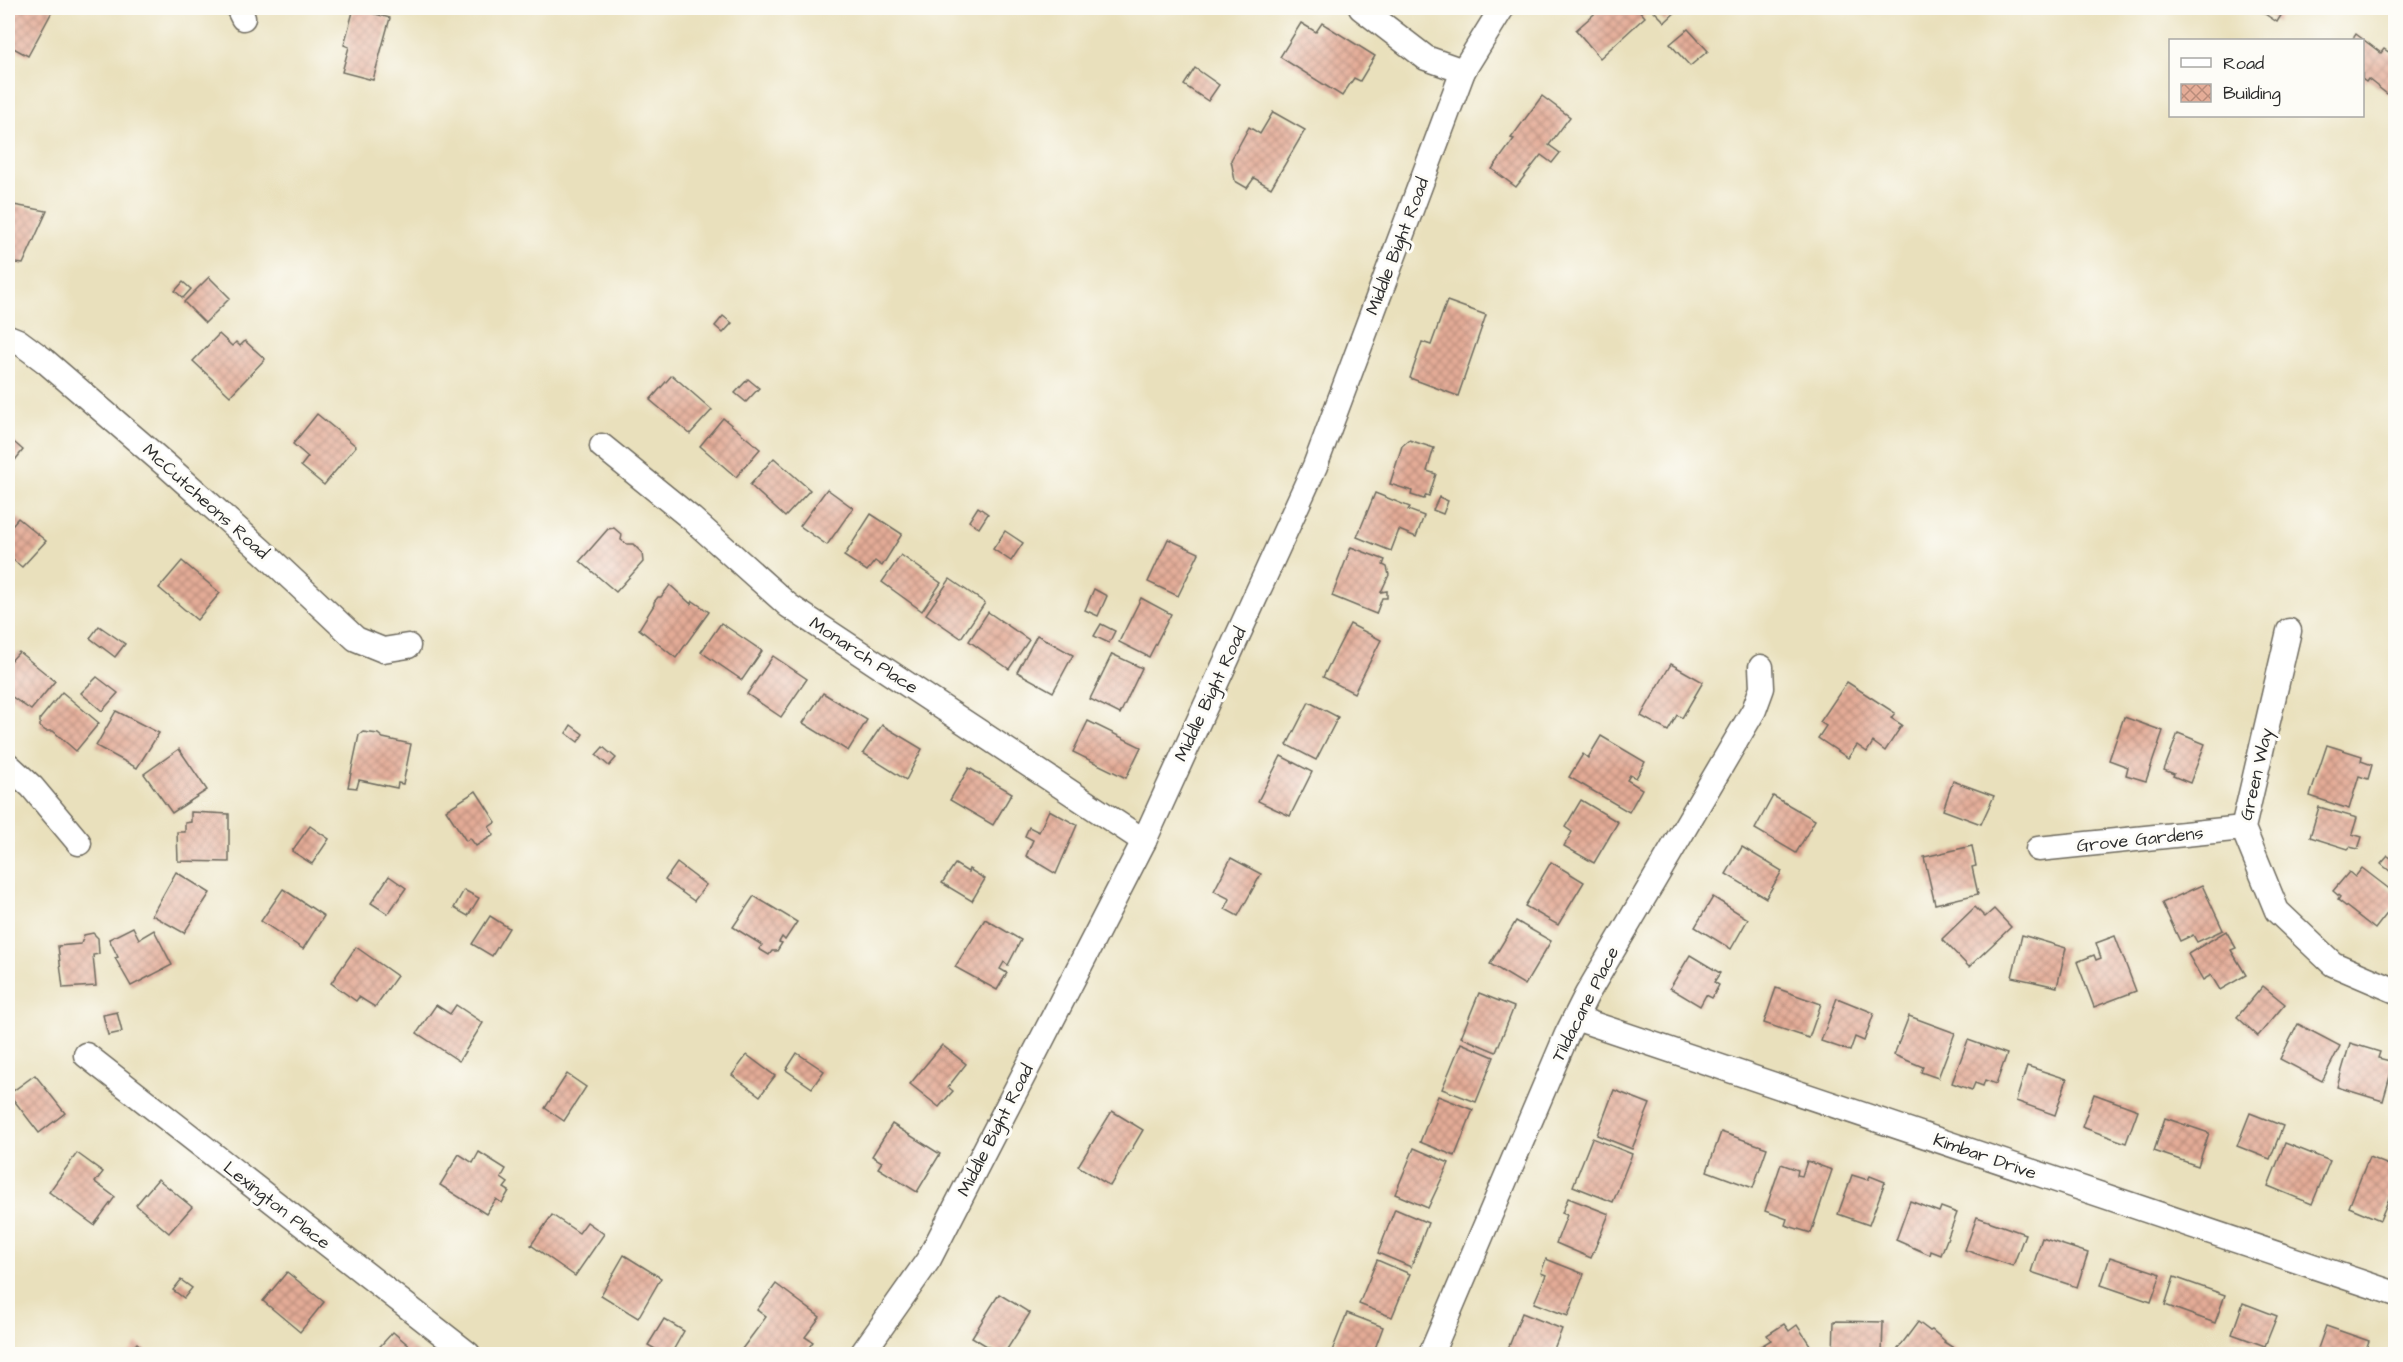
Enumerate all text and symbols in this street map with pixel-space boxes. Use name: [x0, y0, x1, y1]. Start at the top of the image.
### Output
legend: [2169, 39, 2364, 117]
text: Road: [2223, 51, 2264, 76]
text: Building: [2223, 81, 2281, 107]
street label: Middle Bight Road: [1360, 174, 1436, 319]
street label: McCutcheons Road: [137, 438, 274, 565]
street label: Monarch Place: [804, 611, 923, 700]
street label: Middle Bight Road: [1168, 623, 1253, 766]
street label: Green Way: [2234, 725, 2280, 823]
street label: Grove Gardens: [2075, 820, 2205, 859]
street label: Tildacane Place: [1546, 942, 1625, 1066]
street label: Middle Bight Road: [951, 1060, 1040, 1201]
street label: Kimbar Drive: [1930, 1127, 2040, 1186]
street label: Lexington Place: [217, 1156, 336, 1256]

